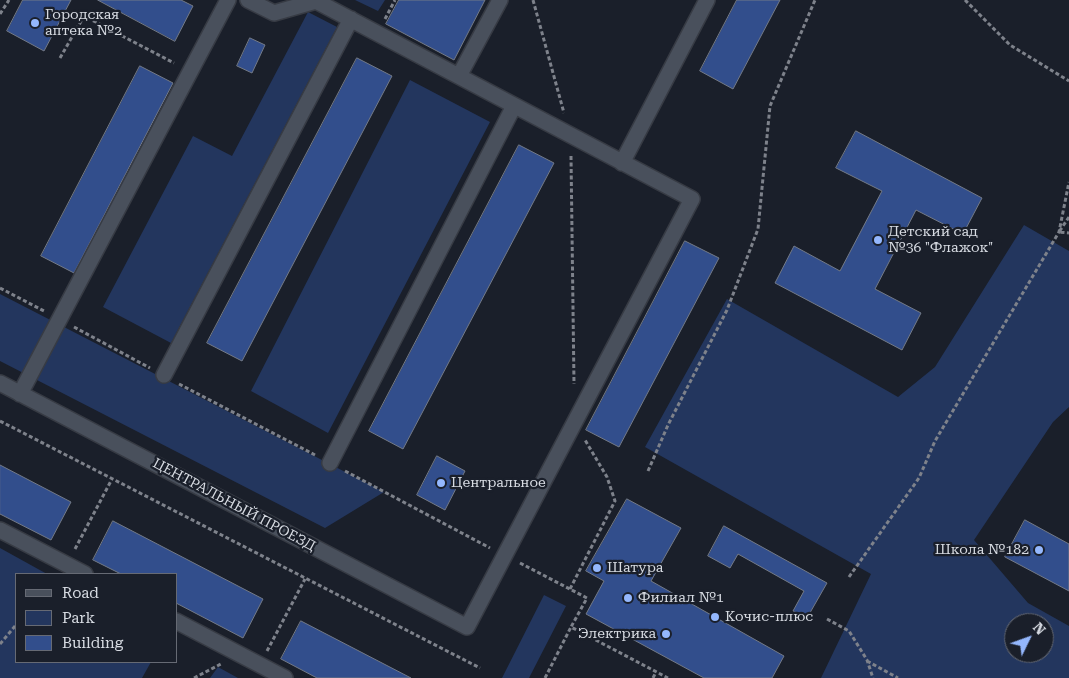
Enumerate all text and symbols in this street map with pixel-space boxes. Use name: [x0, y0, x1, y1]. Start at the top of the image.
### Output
place label: Городская аптека №2: [45, 7, 122, 40]
marker: Городская аптека №2: [29, 17, 41, 29]
place label: Детский сад №36 "Флажок": [888, 224, 993, 256]
marker: Детский сад №36 "Флажок": [872, 234, 884, 246]
street label: ЦЕНТРАЛЬНЫЙ ПРОЕЗД: [150, 455, 318, 555]
place label: Центральное: [451, 475, 546, 491]
marker: Центральное: [435, 477, 447, 489]
place label: Школа №182: [935, 542, 1029, 558]
marker: Школа №182: [1033, 544, 1045, 556]
place label: Шатура: [607, 560, 663, 576]
marker: Шатура: [591, 562, 603, 574]
legend: [15, 573, 178, 663]
text: Road: [62, 584, 99, 602]
place label: Филиал №1: [638, 590, 724, 606]
marker: Филиал №1: [622, 592, 634, 604]
text: Park: [62, 609, 95, 627]
place label: Кочис-плюс: [725, 609, 813, 625]
marker: Кочис-плюс: [709, 611, 721, 623]
north arrow: [1004, 613, 1054, 663]
text: N: [1030, 619, 1049, 638]
place label: Электрика: [578, 626, 656, 642]
marker: Электрика: [660, 628, 672, 640]
text: Building: [62, 634, 123, 652]

